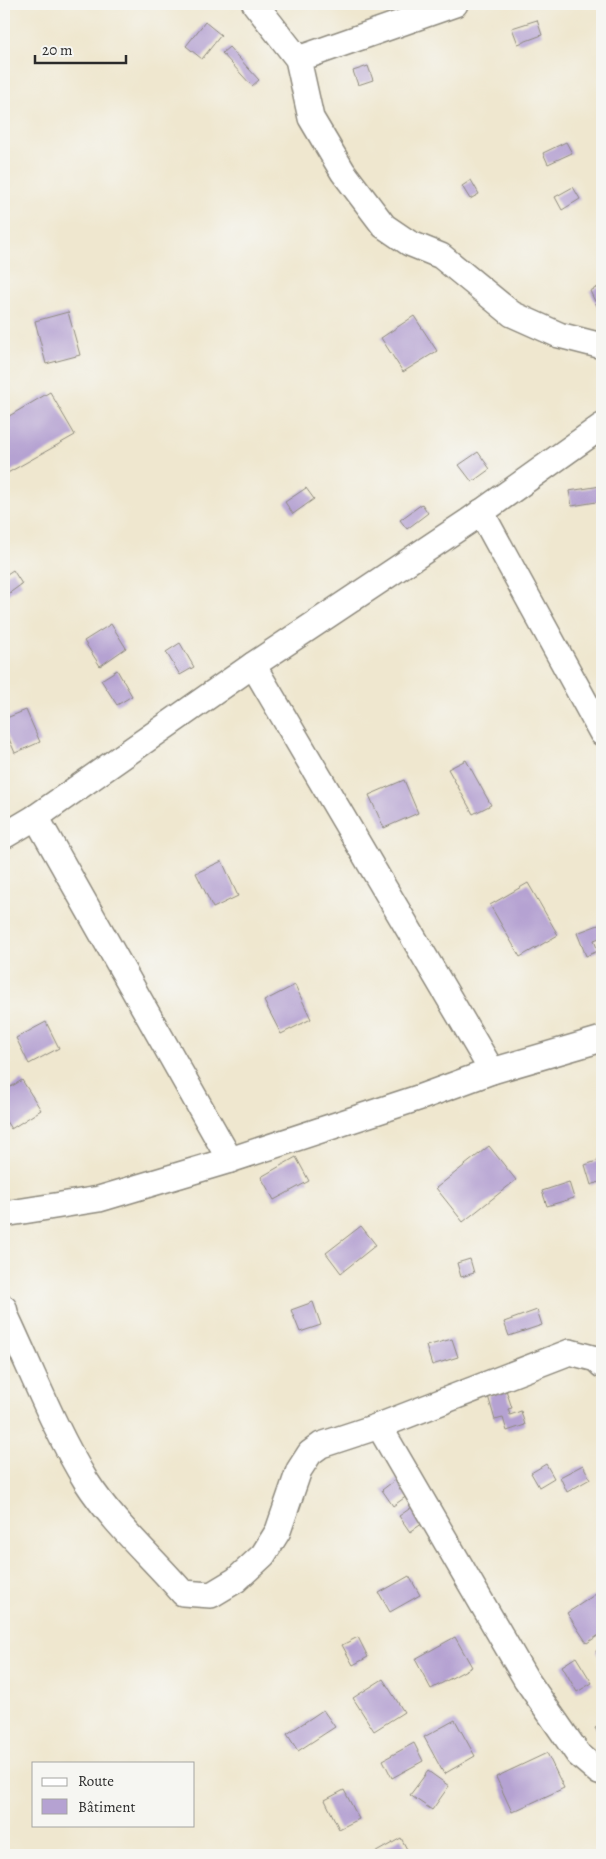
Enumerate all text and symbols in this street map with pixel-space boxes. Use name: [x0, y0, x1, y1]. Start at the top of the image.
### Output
scale bar: [35, 32, 126, 64]
text: 20 m: [42, 40, 73, 60]
legend: [32, 1762, 195, 1826]
text: Route: [78, 1771, 114, 1791]
text: Bâtiment: [78, 1797, 136, 1817]

